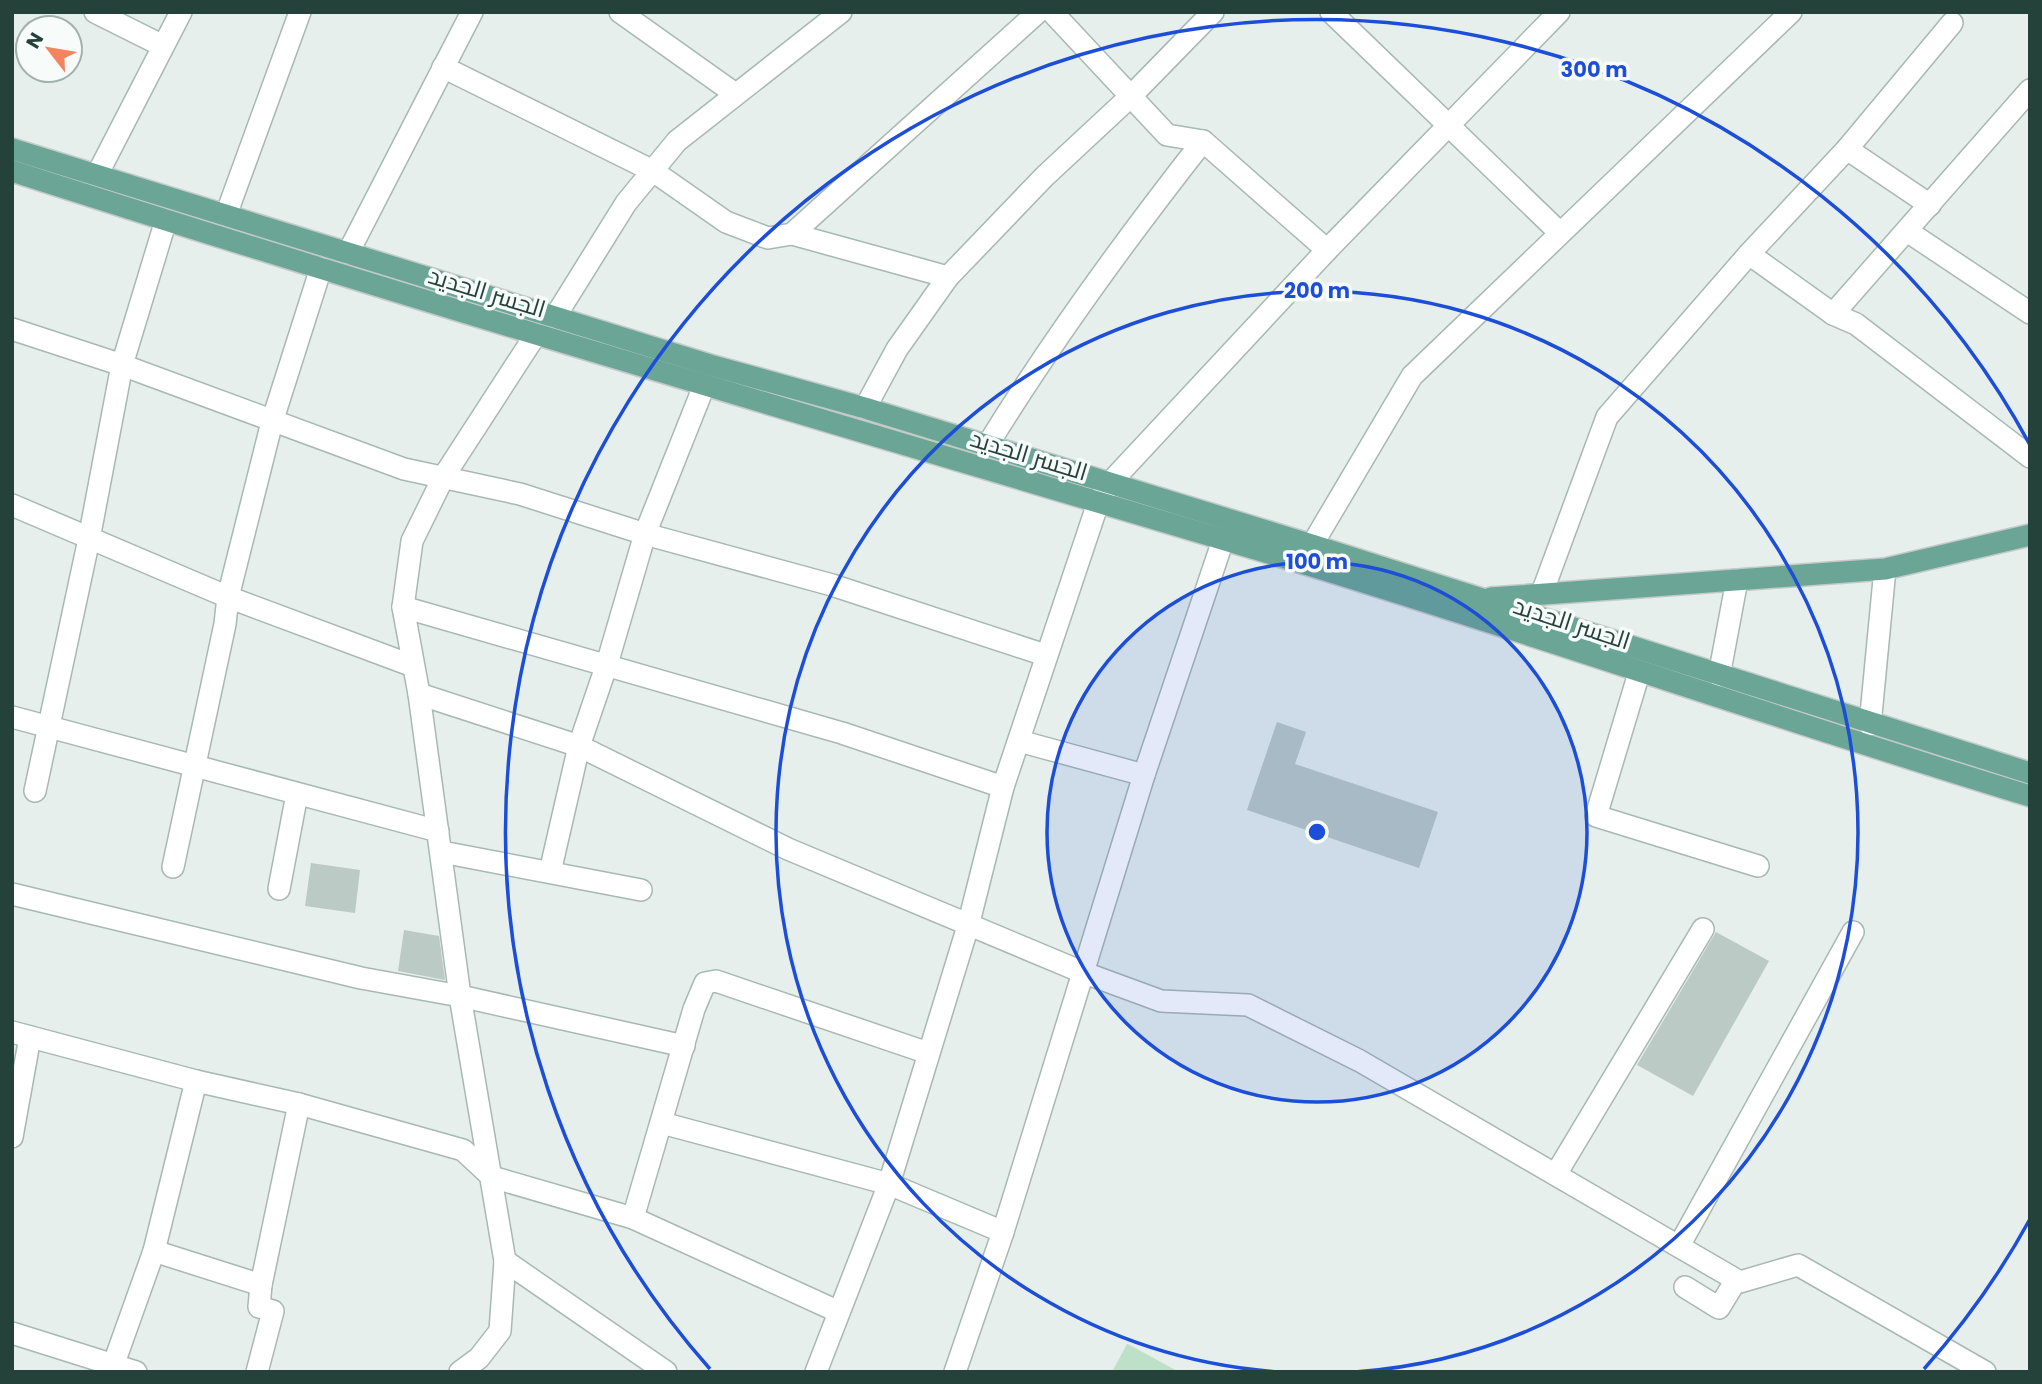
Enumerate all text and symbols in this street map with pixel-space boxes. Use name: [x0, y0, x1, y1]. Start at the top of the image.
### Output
north arrow: [14, 14, 84, 84]
text: N: [20, 27, 50, 54]
text: 300 m: [1561, 55, 1627, 84]
street label: الجسر الجديد: [424, 259, 550, 325]
text: 200 m: [1284, 276, 1350, 305]
street label: الجسر الجديد: [966, 422, 1092, 488]
text: 100 m: [1286, 547, 1348, 576]
street label: الجسر الجديد: [1509, 589, 1635, 657]
centre of rings: [1305, 820, 1329, 844]

